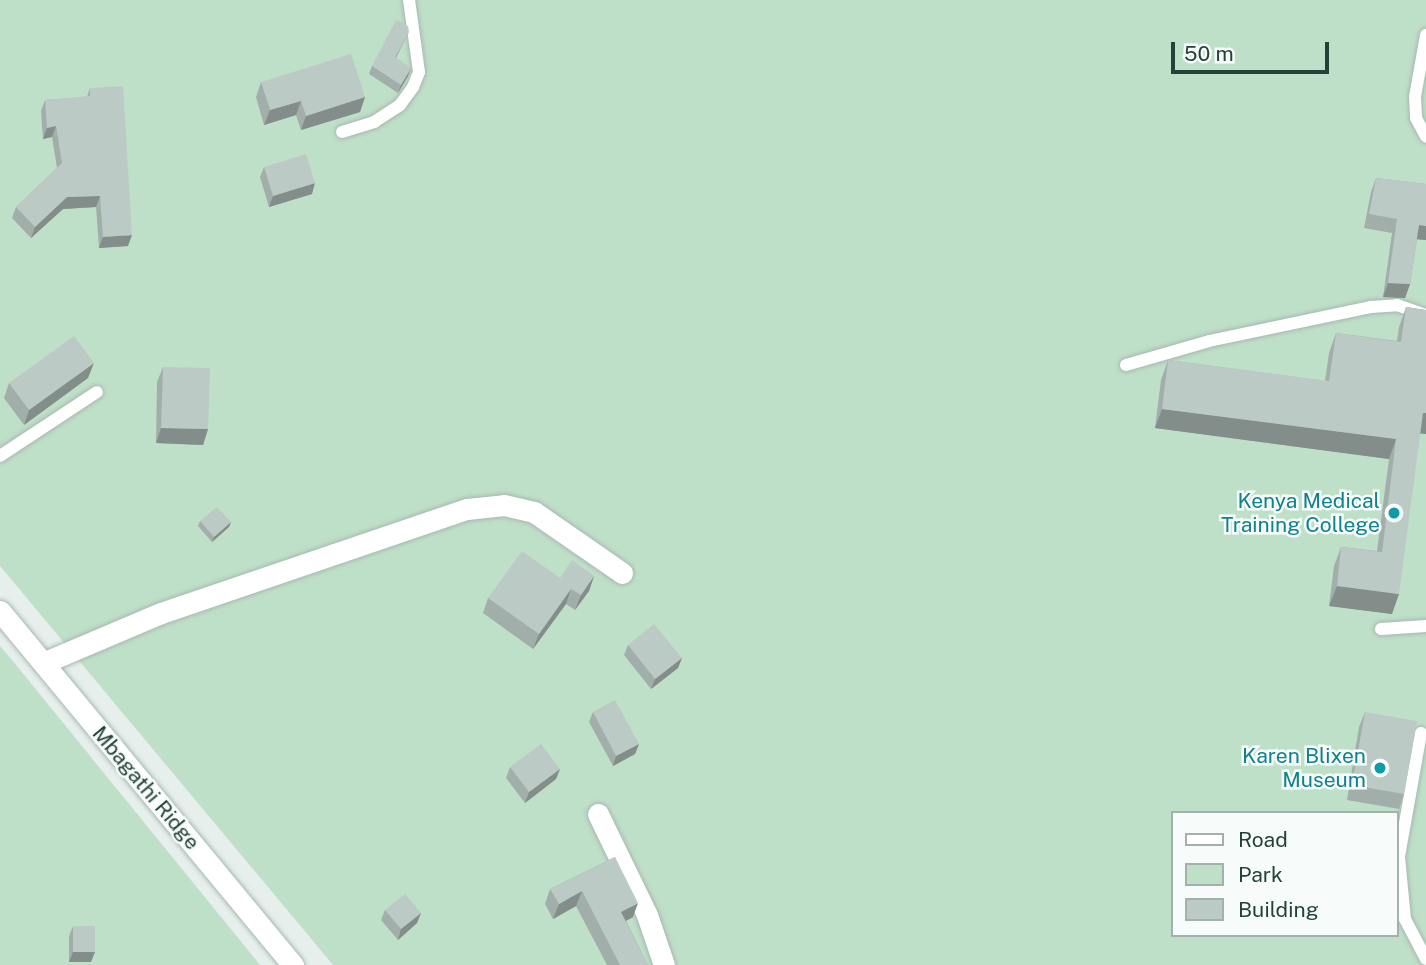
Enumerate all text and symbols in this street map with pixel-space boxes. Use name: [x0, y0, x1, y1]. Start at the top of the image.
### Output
scale bar: [1174, 28, 1332, 72]
text: 50 m: [1184, 41, 1234, 66]
place label: Kenya Medical Training College: [1221, 488, 1380, 538]
marker: Kenya Medical Training College: [1386, 505, 1402, 521]
street label: Mbagathi Ridge: [87, 721, 205, 855]
place label: Karen Blixen Museum: [1242, 743, 1366, 793]
marker: Karen Blixen Museum: [1372, 760, 1388, 776]
legend: [1170, 811, 1398, 937]
text: Road: [1238, 827, 1288, 852]
text: Park: [1238, 862, 1283, 887]
text: Building: [1238, 897, 1319, 922]

